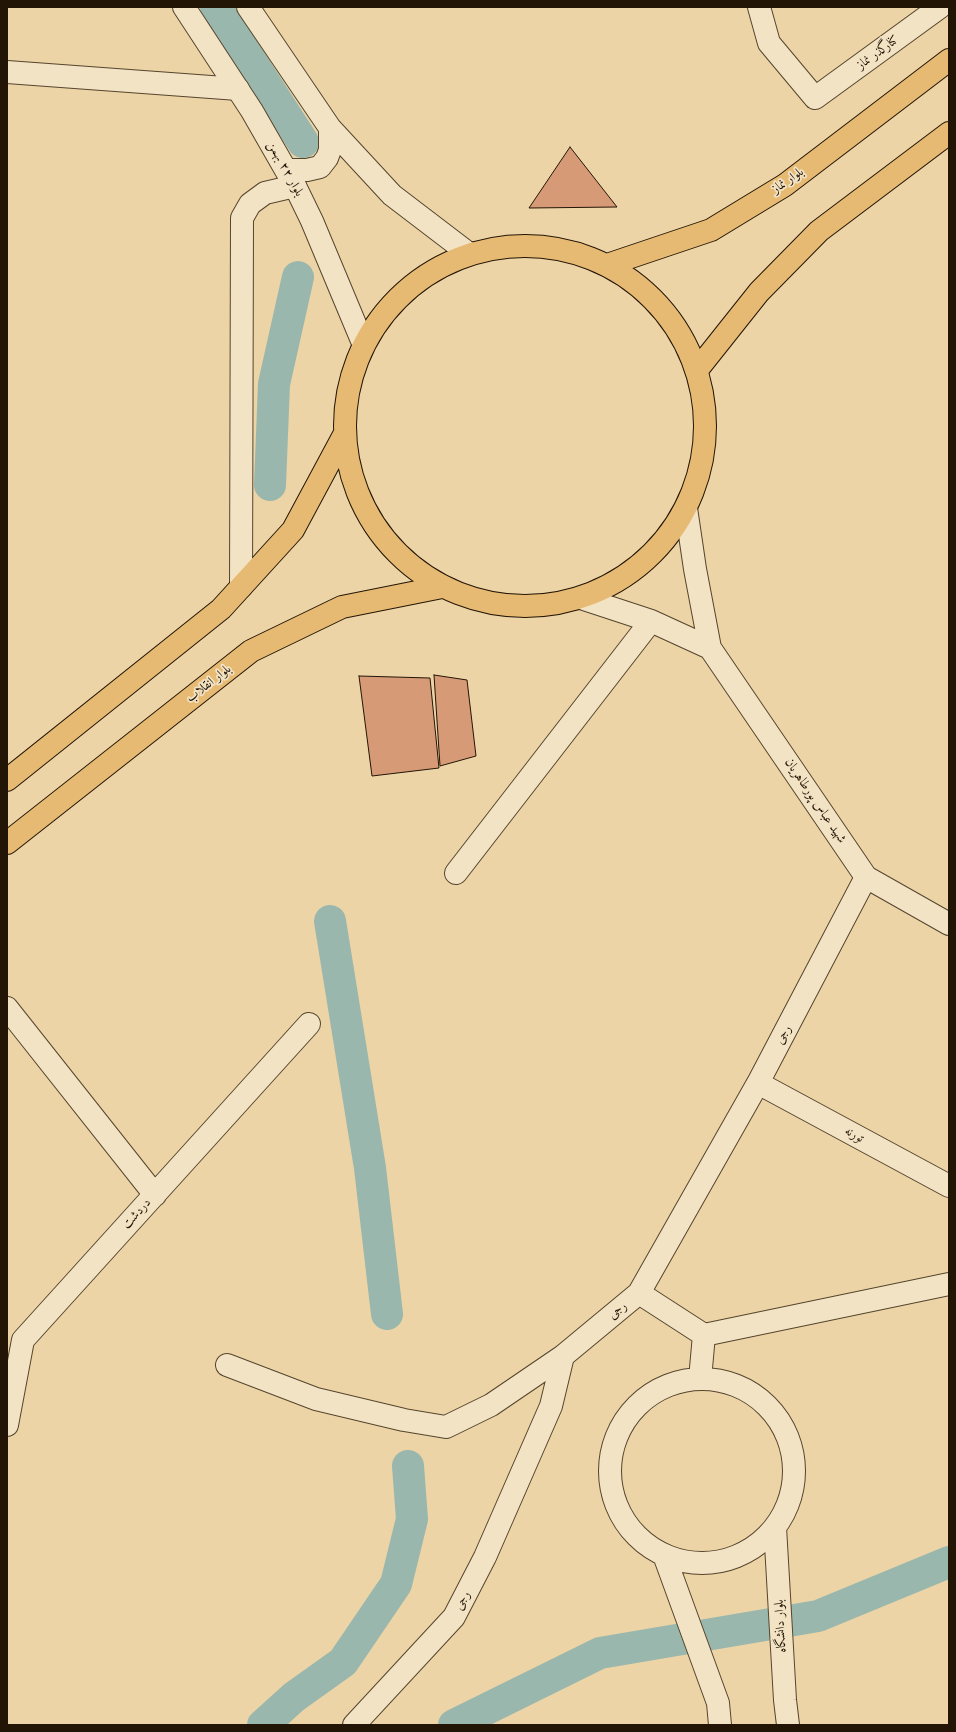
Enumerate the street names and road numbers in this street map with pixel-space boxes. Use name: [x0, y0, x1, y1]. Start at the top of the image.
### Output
street label: کنارگذر نماز: [854, 33, 902, 73]
street label: بلوار ۲۲ بهمن: [263, 139, 307, 199]
street label: بلوار نماز: [769, 164, 807, 198]
street label: بلوار انقلاب: [183, 662, 235, 706]
street label: شهید عباس پورطاهریان: [781, 755, 849, 847]
street label: رجی: [773, 1023, 795, 1047]
street label: تورنه: [842, 1123, 866, 1147]
street label: دردشت: [119, 1195, 155, 1233]
street label: رجی: [606, 1299, 630, 1323]
street label: رجی: [452, 1589, 474, 1613]
street label: بلوار دانشگاه: [772, 1599, 790, 1653]

